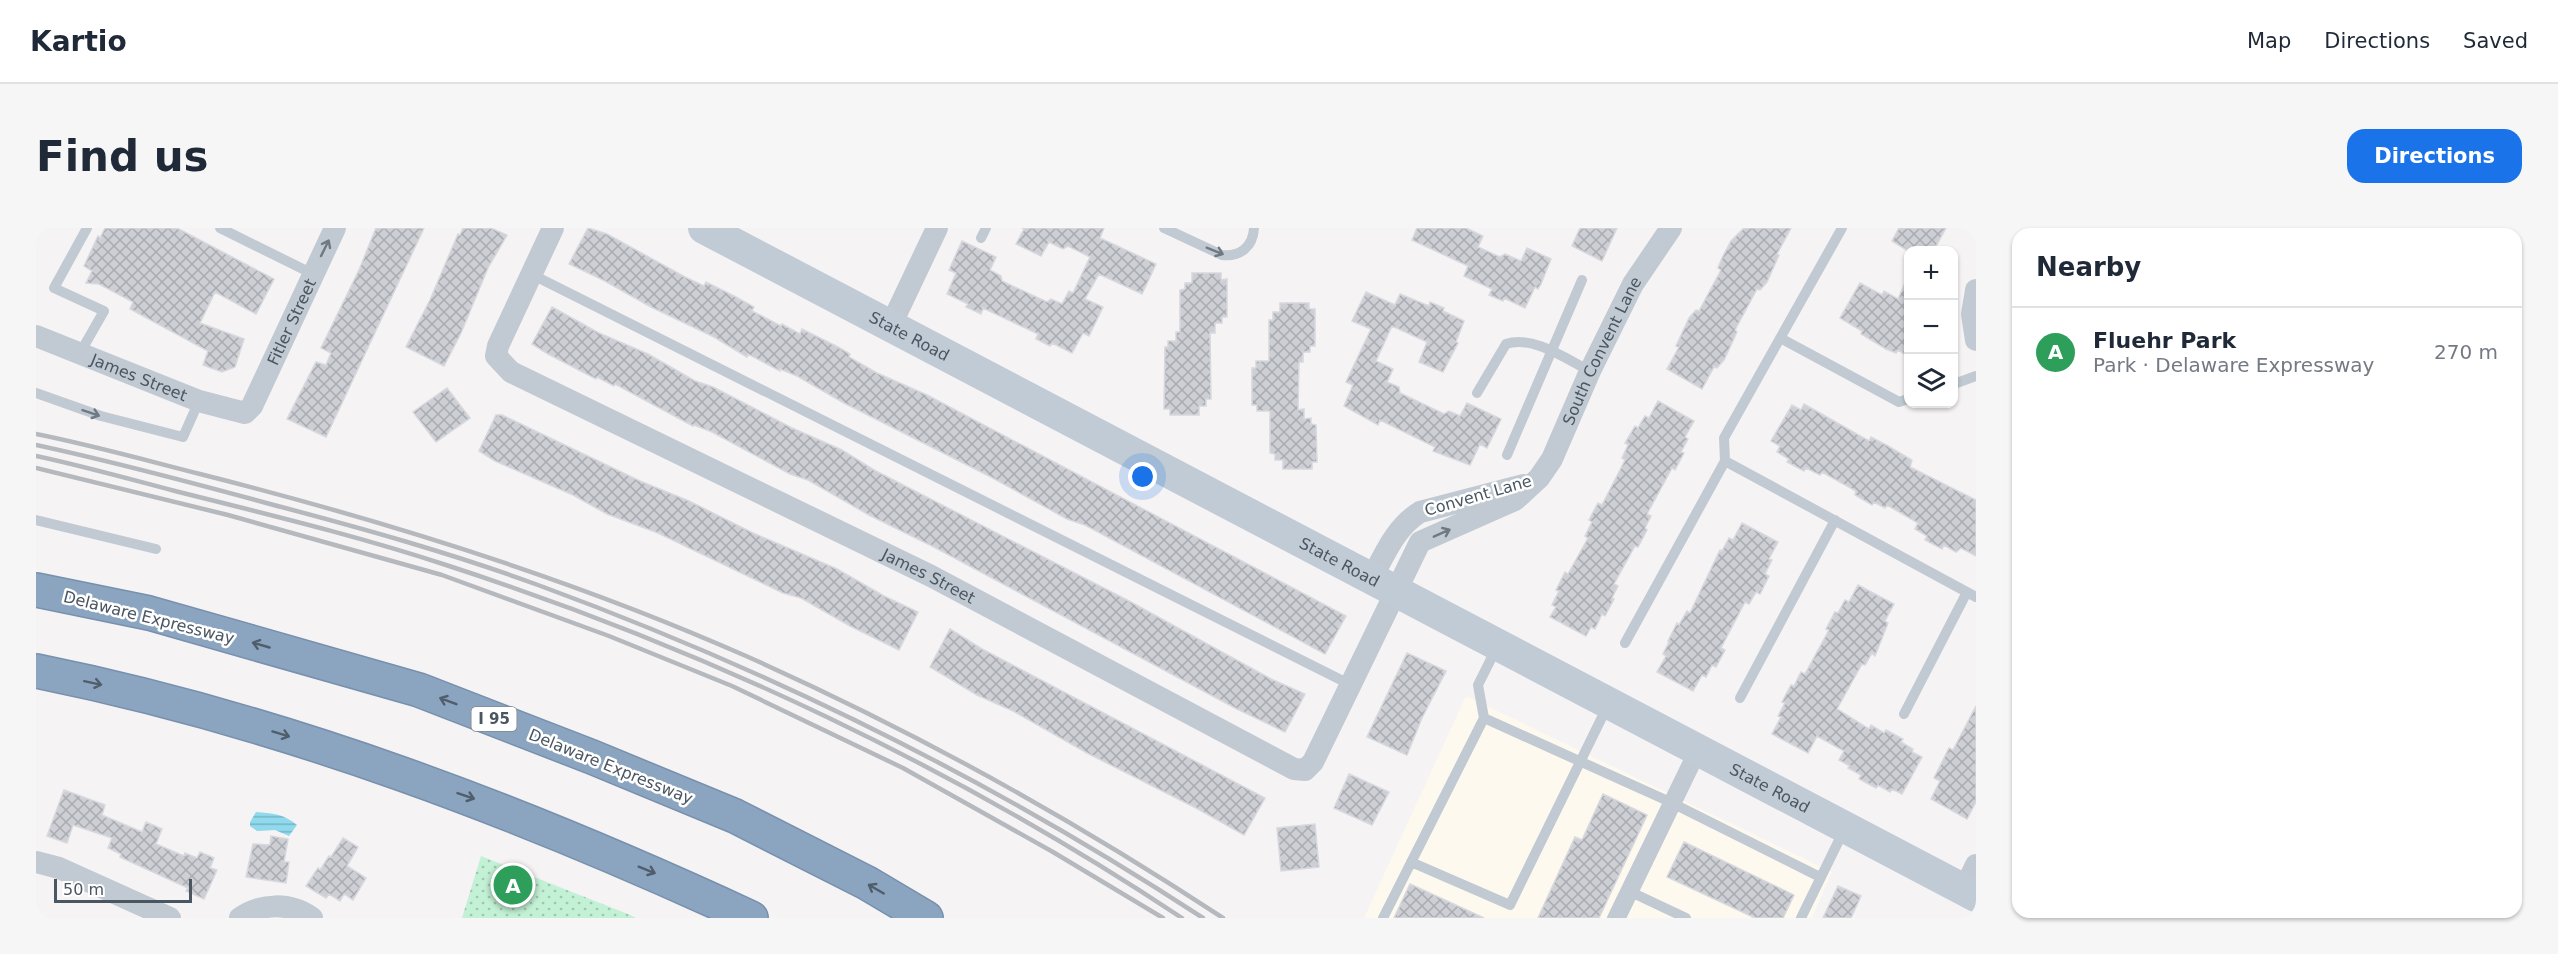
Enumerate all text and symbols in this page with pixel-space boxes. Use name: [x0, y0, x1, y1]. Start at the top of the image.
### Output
text: Kartio: [30, 25, 127, 58]
text: Map: [2247, 29, 2291, 53]
text: Directions: [2324, 29, 2430, 53]
text: Saved: [2463, 29, 2528, 53]
button: Directions: [2347, 129, 2522, 183]
text: Find us: [36, 132, 209, 181]
one-way arrow: [320, 239, 332, 257]
map controls: [1904, 246, 1958, 408]
button: +: [1904, 246, 1958, 300]
one-way arrow: [1205, 247, 1224, 258]
text: Nearby: [2036, 252, 2141, 282]
street label: South Convent Lane: [1559, 273, 1645, 428]
street label: Fitler Street: [263, 276, 320, 368]
button: −: [1904, 300, 1958, 354]
street label: State Road: [866, 308, 952, 365]
text: Fluehr Park: [2093, 328, 2236, 353]
text: A: [2048, 340, 2063, 364]
text: 270 m: [2434, 340, 2498, 364]
street label: James Street: [87, 349, 190, 405]
text: Park · Delaware Expressway: [2093, 353, 2374, 377]
button: layers: [1904, 354, 1958, 408]
one-way arrow: [81, 408, 100, 419]
your location: [1128, 462, 1157, 491]
street label: Convent Lane: [1422, 471, 1534, 520]
one-way arrow: [1432, 527, 1450, 538]
street label: State Road: [1296, 533, 1383, 591]
street label: James Street: [878, 544, 978, 608]
street label: Delaware Expressway: [62, 587, 236, 648]
one-way arrow: [252, 639, 271, 650]
one-way arrow: [83, 678, 103, 689]
one-way arrow: [439, 694, 457, 705]
road number: I 95: [472, 707, 516, 731]
street label: Delaware Expressway: [526, 725, 696, 808]
one-way arrow: [271, 729, 290, 740]
street label: State Road: [1727, 759, 1813, 817]
one-way arrow: [456, 792, 475, 803]
pin: A: [494, 862, 532, 908]
one-way arrow: [637, 865, 655, 876]
scale bar: [54, 876, 192, 904]
text: 50 m: [63, 880, 104, 899]
one-way arrow: [868, 882, 885, 894]

